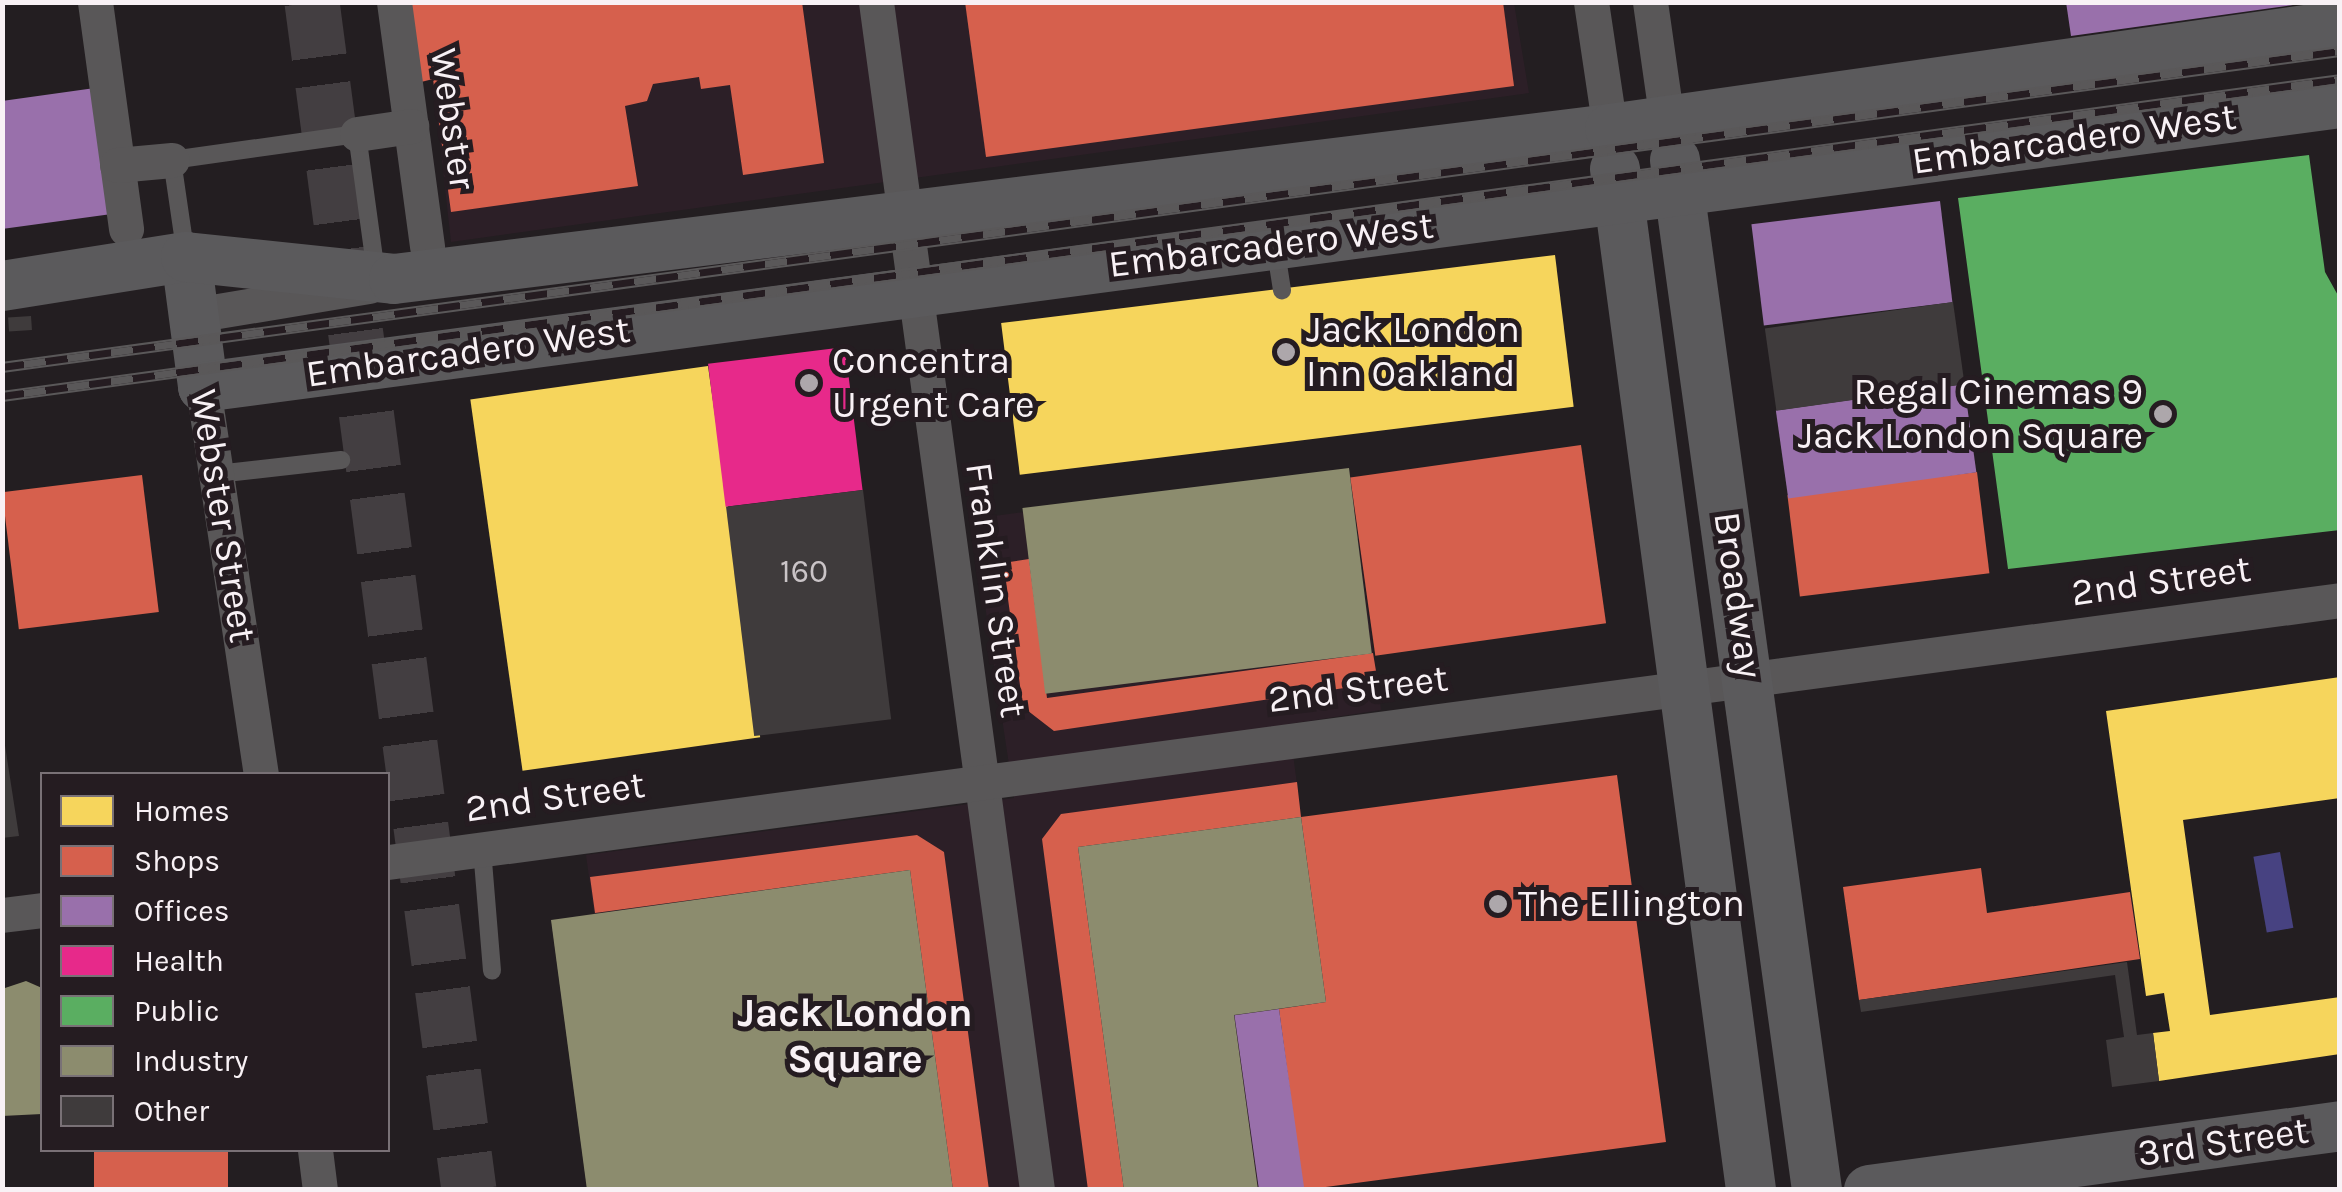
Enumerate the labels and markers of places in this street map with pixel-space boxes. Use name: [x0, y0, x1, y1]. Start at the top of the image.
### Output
place label: Jack London Inn Oakland: [1306, 307, 1520, 396]
place label: Concentra Urgent Care: [832, 338, 1035, 428]
marker: Jack London Inn Oakland: [1275, 341, 1297, 363]
place label: Regal Cinemas 9 Jack London Square: [1798, 369, 2143, 458]
marker: Concentra Urgent Care: [796, 370, 822, 396]
marker: Regal Cinemas 9 Jack London Square: [2152, 403, 2174, 425]
place label: The Ellington: [1518, 881, 1745, 927]
marker: The Ellington: [1487, 893, 1509, 915]

